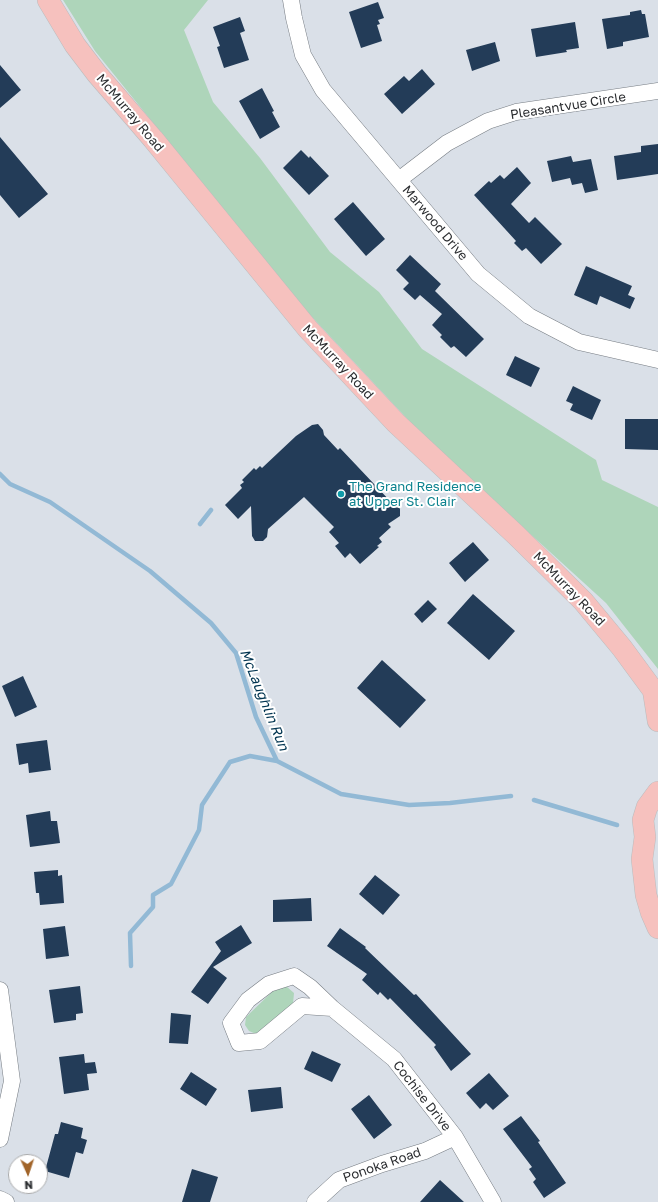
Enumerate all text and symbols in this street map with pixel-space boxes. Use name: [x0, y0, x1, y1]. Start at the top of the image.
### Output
street label: McMurray Road: [93, 71, 167, 155]
street label: Pleasantvue Circle: [509, 89, 627, 123]
street label: Marwood Drive: [399, 182, 471, 264]
street label: McMurray Road: [299, 321, 377, 403]
place label: The Grand Residence at Upper St. Clair: [349, 479, 481, 510]
marker: The Grand Residence at Upper St. Clair: [336, 489, 346, 499]
street label: McMurray Road: [530, 549, 608, 629]
water label: McLaughlin Run: [236, 647, 292, 753]
street label: Cochise Drive: [390, 1058, 454, 1134]
street label: Ponoka Road: [341, 1144, 423, 1186]
north arrow: [8, 1154, 48, 1194]
text: N: [24, 1179, 33, 1192]

